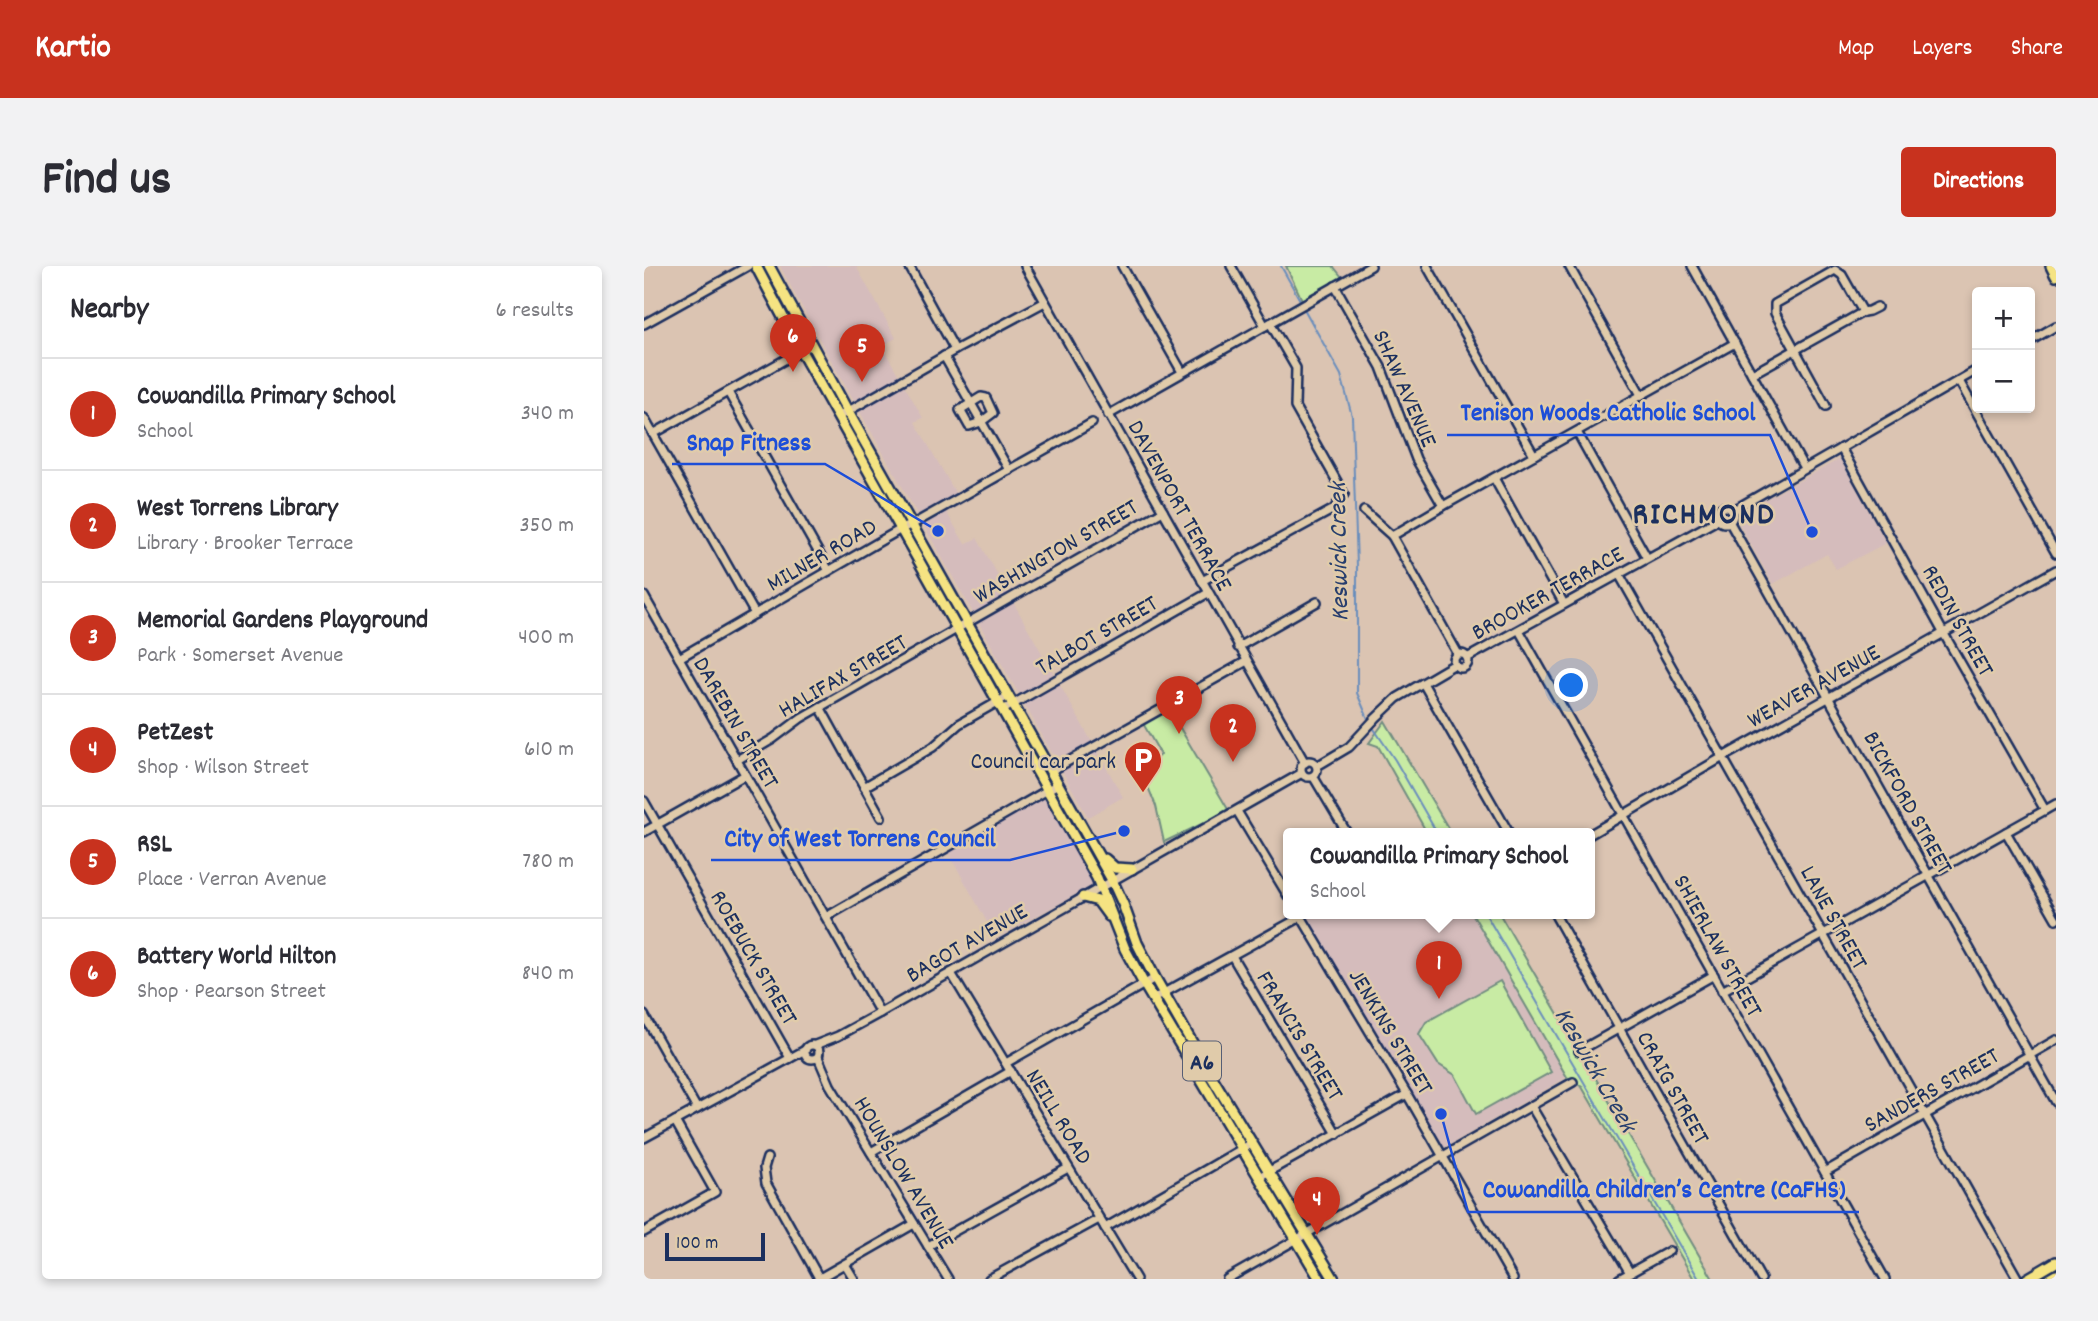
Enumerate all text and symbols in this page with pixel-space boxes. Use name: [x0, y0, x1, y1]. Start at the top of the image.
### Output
text: Kartio: [35, 26, 111, 73]
text: Map: [1838, 32, 1874, 66]
text: Layers: [1912, 32, 1973, 66]
text: Share: [2011, 32, 2063, 66]
text: Find us: [42, 147, 171, 217]
button: Directions: [1901, 147, 2056, 217]
map controls: [1972, 287, 2035, 413]
button: +: [1972, 287, 2035, 350]
text: Nearby: [70, 290, 148, 333]
text: 6 results: [496, 295, 574, 328]
pin: 6: [770, 314, 816, 372]
pin: 5: [839, 324, 885, 382]
street label: SHAW AVENUE: [1362, 325, 1444, 453]
button: −: [1972, 350, 2035, 413]
text: Cowandilla Primary School: [137, 379, 395, 416]
callout: Tenison Woods Catholic School: [1447, 388, 1770, 435]
text: Tenison Woods Catholic School: [1461, 396, 1756, 433]
text: 1: [90, 398, 96, 431]
text: 340 m: [521, 398, 574, 431]
street label: DAVENPORT TERRACE: [1117, 415, 1240, 598]
text: School: [137, 416, 193, 449]
callout: Snap Fitness: [672, 417, 825, 464]
text: Snap Fitness: [687, 426, 812, 463]
water label: Keswick Creek: [1321, 480, 1360, 622]
text: West Torrens Library: [137, 491, 338, 528]
street label: WASHINGTON STREET: [968, 491, 1146, 614]
district label: RICHMOND: [1632, 494, 1776, 540]
text: 2: [88, 510, 98, 543]
text: 350 m: [520, 510, 574, 543]
street label: MILNER ROAD: [761, 511, 884, 602]
text: Library · Brooker Terrace: [137, 528, 353, 561]
street label: BROOKER TERRACE: [1466, 539, 1631, 651]
street label: REDIN STREET: [1912, 559, 2001, 684]
street label: TALBOT STREET: [1030, 588, 1165, 685]
text: Memorial Gardens Playground: [137, 603, 428, 640]
text: 3: [88, 622, 98, 655]
text: 400 m: [518, 622, 574, 655]
street label: HALIFAX STREET: [773, 627, 915, 728]
street label: WEAVER AVENUE: [1742, 637, 1887, 738]
text: Park · Somerset Avenue: [137, 640, 343, 673]
street label: DAREBIN STREET: [683, 651, 786, 796]
your location: [1554, 668, 1588, 702]
pin: 3: [1156, 676, 1202, 734]
pin: 2: [1210, 704, 1256, 762]
text: PetZest: [137, 715, 213, 752]
street label: BICKFORD STREET: [1853, 726, 1960, 882]
text: 4: [88, 734, 98, 767]
text: 610 m: [524, 734, 574, 767]
parking icon: Council car park: [1122, 739, 1164, 794]
place label: Council car park: [970, 746, 1116, 780]
text: Shop · Wilson Street: [137, 752, 309, 785]
callout: City of West Torrens Council: [711, 813, 1010, 860]
text: City of West Torrens Council: [724, 822, 997, 859]
text: RSL: [137, 827, 172, 864]
popup: [1283, 828, 1595, 919]
text: Cowandilla Primary School: [1310, 839, 1568, 876]
text: 5: [88, 846, 98, 879]
text: 780 m: [522, 846, 574, 879]
street label: LANE STREET: [1790, 860, 1875, 977]
text: Place · Verran Avenue: [137, 864, 327, 897]
street label: SHIERLAW STREET: [1663, 869, 1770, 1024]
text: School: [1310, 876, 1366, 909]
street label: ROEBUCK STREET: [700, 885, 805, 1033]
street label: BAGOT AVENUE: [900, 896, 1035, 993]
text: Battery World Hilton: [137, 939, 336, 976]
pin: 1: [1416, 941, 1462, 999]
text: 6: [87, 958, 99, 991]
text: 840 m: [522, 958, 574, 991]
street label: JENKINS STREET: [1338, 963, 1441, 1102]
street label: FRANCIS STREET: [1246, 965, 1351, 1108]
text: Shop · Pearson Street: [137, 976, 326, 1009]
water label: Keswick Creek: [1543, 1001, 1646, 1142]
street label: CRAIG STREET: [1626, 1026, 1717, 1152]
street label: SANDERS STREET: [1859, 1040, 2007, 1143]
road number: A6: [1183, 1042, 1221, 1080]
street label: NEILL ROAD: [1015, 1063, 1099, 1172]
street label: HOUNSLOW AVENUE: [843, 1091, 962, 1256]
callout: Cowandilla Children’s Centre (CaFHS): [1468, 1165, 1859, 1212]
text: Cowandilla Children’s Centre (CaFHS): [1482, 1173, 1846, 1210]
pin: 4: [1294, 1177, 1340, 1235]
scale bar: [665, 1230, 765, 1262]
text: 100 m: [676, 1231, 718, 1258]

